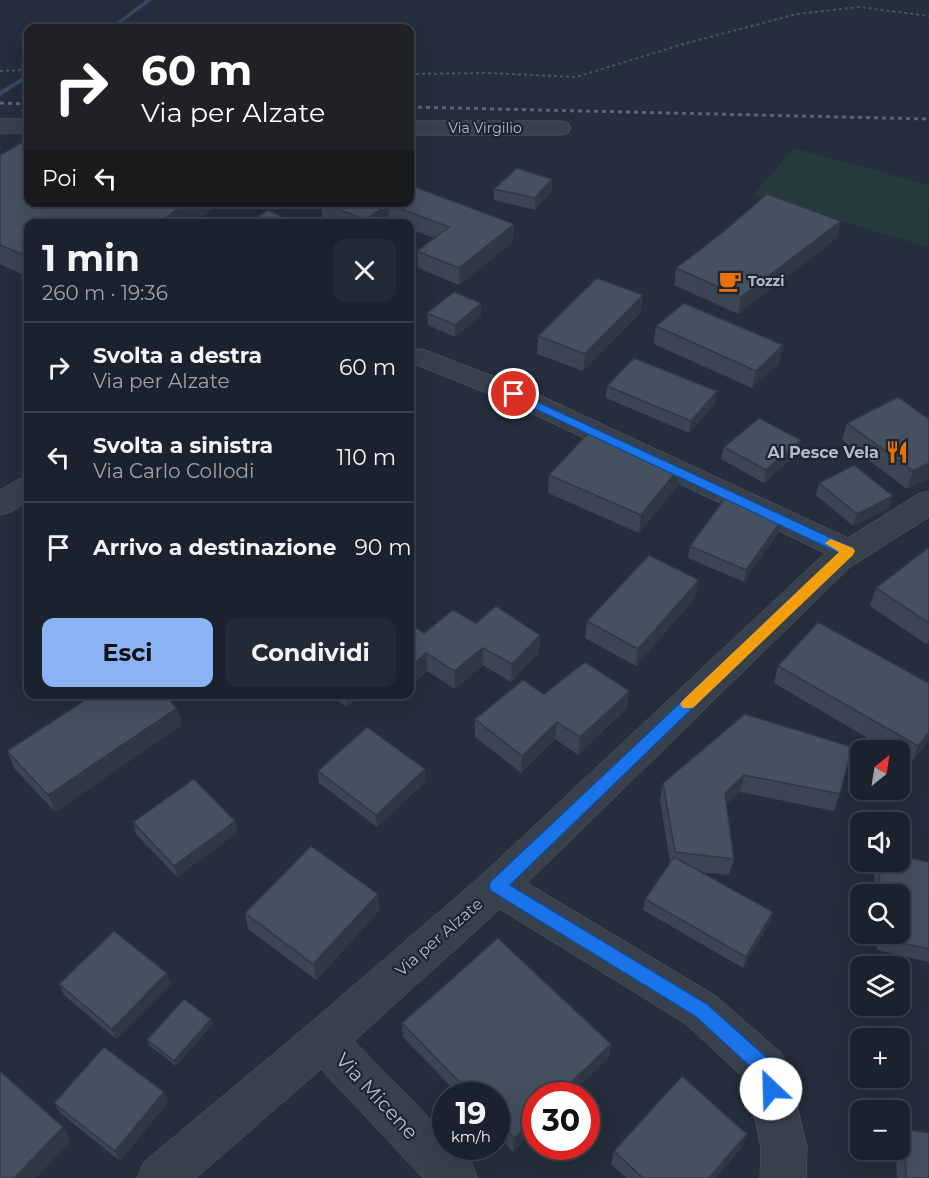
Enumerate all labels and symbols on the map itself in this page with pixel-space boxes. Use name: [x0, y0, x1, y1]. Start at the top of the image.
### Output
street label: Via Virgilio: [448, 119, 522, 137]
cafe icon: Tozzi: [717, 268, 743, 294]
place label: Tozzi: [748, 272, 784, 290]
pin: [488, 368, 539, 419]
restaurant icon: Al Pesce Vela: [884, 439, 910, 465]
place label: Al Pesce Vela: [766, 443, 879, 462]
north arrow: [850, 740, 910, 800]
street label: Via per Alzate: [392, 894, 486, 980]
street label: Via Micene: [331, 1048, 423, 1144]
position arrow: [739, 1057, 803, 1121]
speed limit sign: 30: [522, 1082, 600, 1160]

